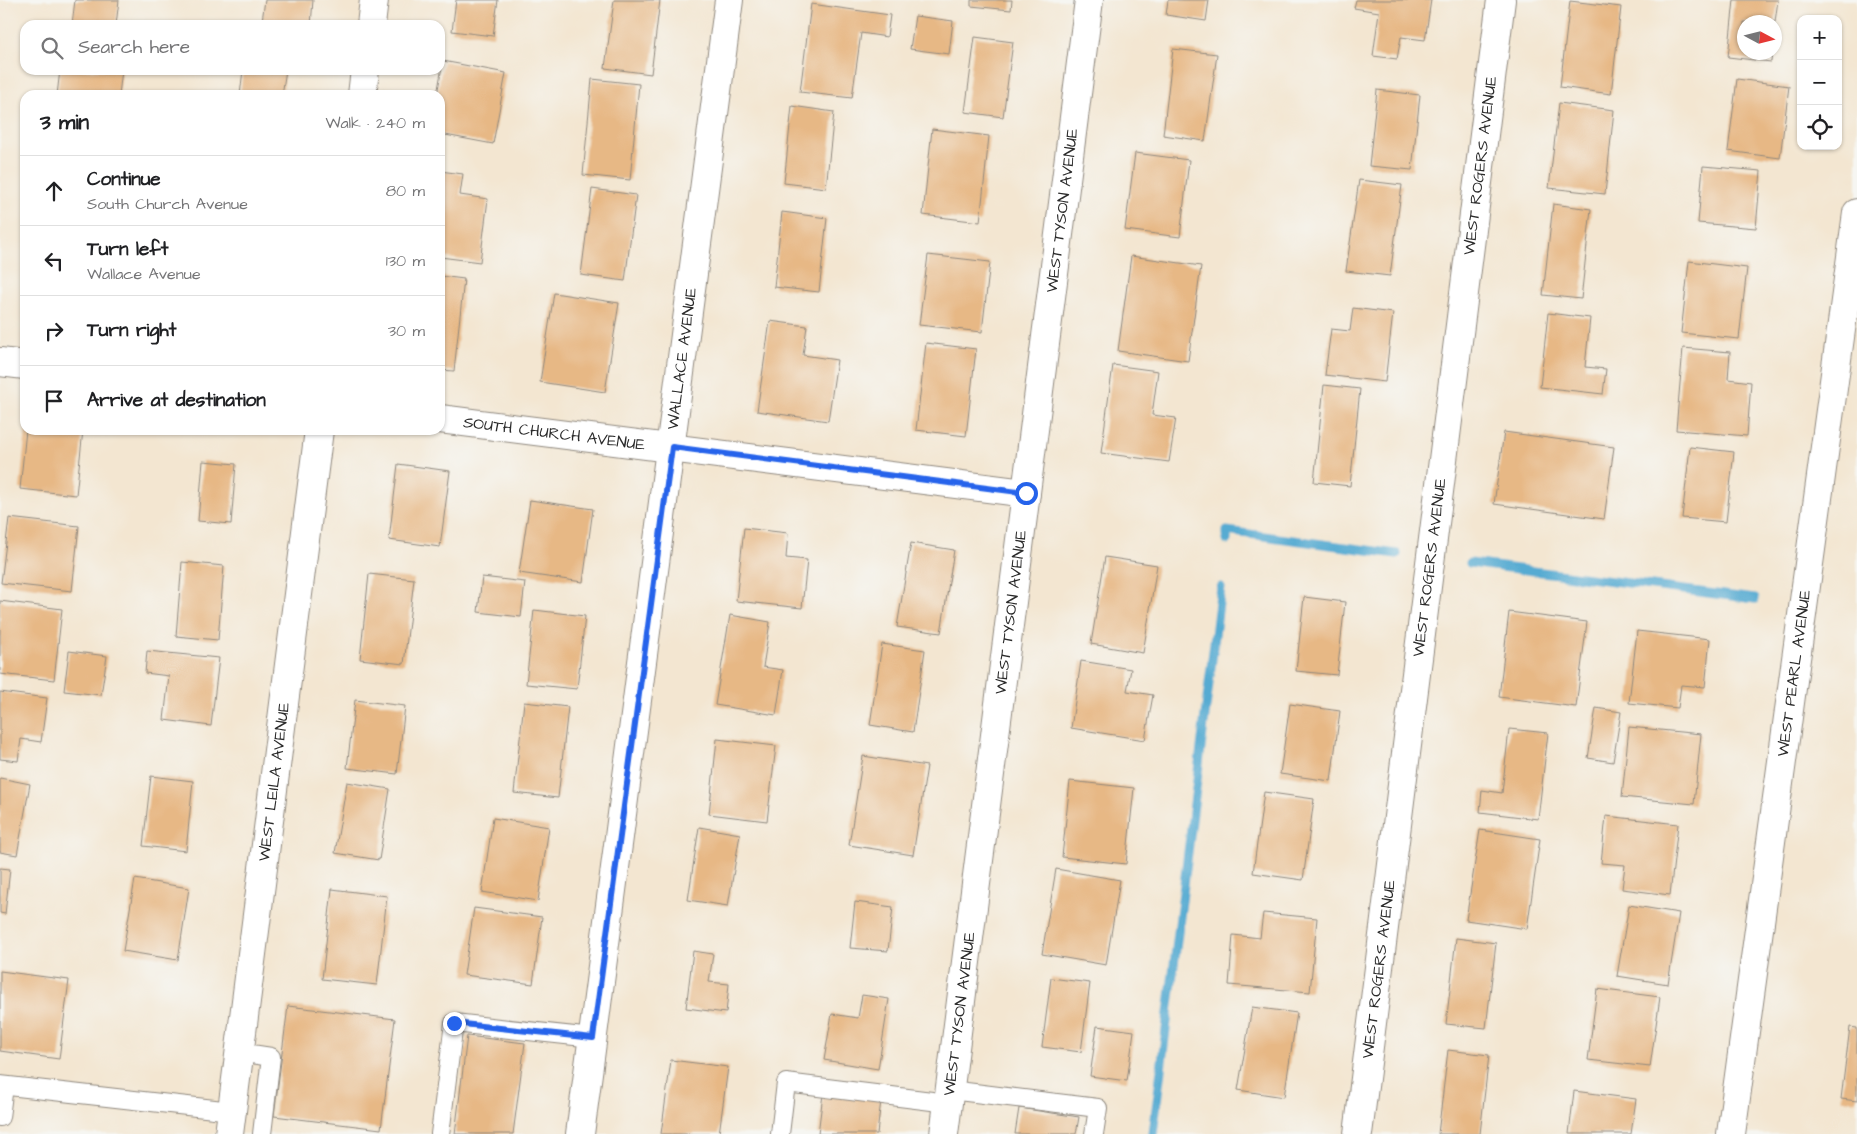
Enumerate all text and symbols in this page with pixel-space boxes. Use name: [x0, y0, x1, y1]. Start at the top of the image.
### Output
north arrow: [1737, 15, 1782, 60]
map controls: [1797, 15, 1842, 150]
button: +: [1797, 15, 1842, 60]
search box: [20, 20, 445, 75]
icon: search: [38, 34, 66, 62]
text: Search here: [78, 34, 190, 61]
button: −: [1797, 60, 1842, 105]
street label: WEST ROGERS AVENUE: [1458, 74, 1502, 256]
button: locate: [1797, 105, 1842, 150]
text: 3 min: [40, 108, 89, 137]
text: Walk · 240 m: [325, 112, 425, 134]
street label: WEST TYSON AVENUE: [1041, 127, 1084, 294]
text: Continue: [87, 166, 161, 193]
icon: ahead: [40, 177, 68, 205]
text: 80 m: [386, 180, 425, 202]
text: South Church Avenue: [87, 193, 248, 215]
text: Turn left: [87, 236, 168, 263]
icon: left: [40, 247, 68, 275]
text: 130 m: [386, 250, 425, 272]
text: Wallace Avenue: [87, 263, 201, 285]
street label: WALLACE AVENUE: [662, 286, 702, 431]
icon: right: [40, 317, 68, 345]
text: Turn right: [87, 317, 176, 344]
text: 30 m: [388, 320, 425, 342]
icon: arrive: [40, 387, 68, 415]
text: Arrive at destination: [87, 387, 266, 414]
street label: SOUTH CHURCH AVENUE: [462, 411, 647, 456]
street label: WEST ROGERS AVENUE: [1407, 476, 1452, 658]
route start: [1015, 482, 1038, 505]
street label: WEST TYSON AVENUE: [989, 528, 1032, 696]
street label: WEST PEARL AVENUE: [1772, 588, 1816, 758]
street label: WEST LEILA AVENUE: [253, 701, 295, 863]
street label: WEST ROGERS AVENUE: [1357, 878, 1401, 1060]
street label: WEST TYSON AVENUE: [938, 930, 981, 1097]
route end: [443, 1012, 466, 1035]

